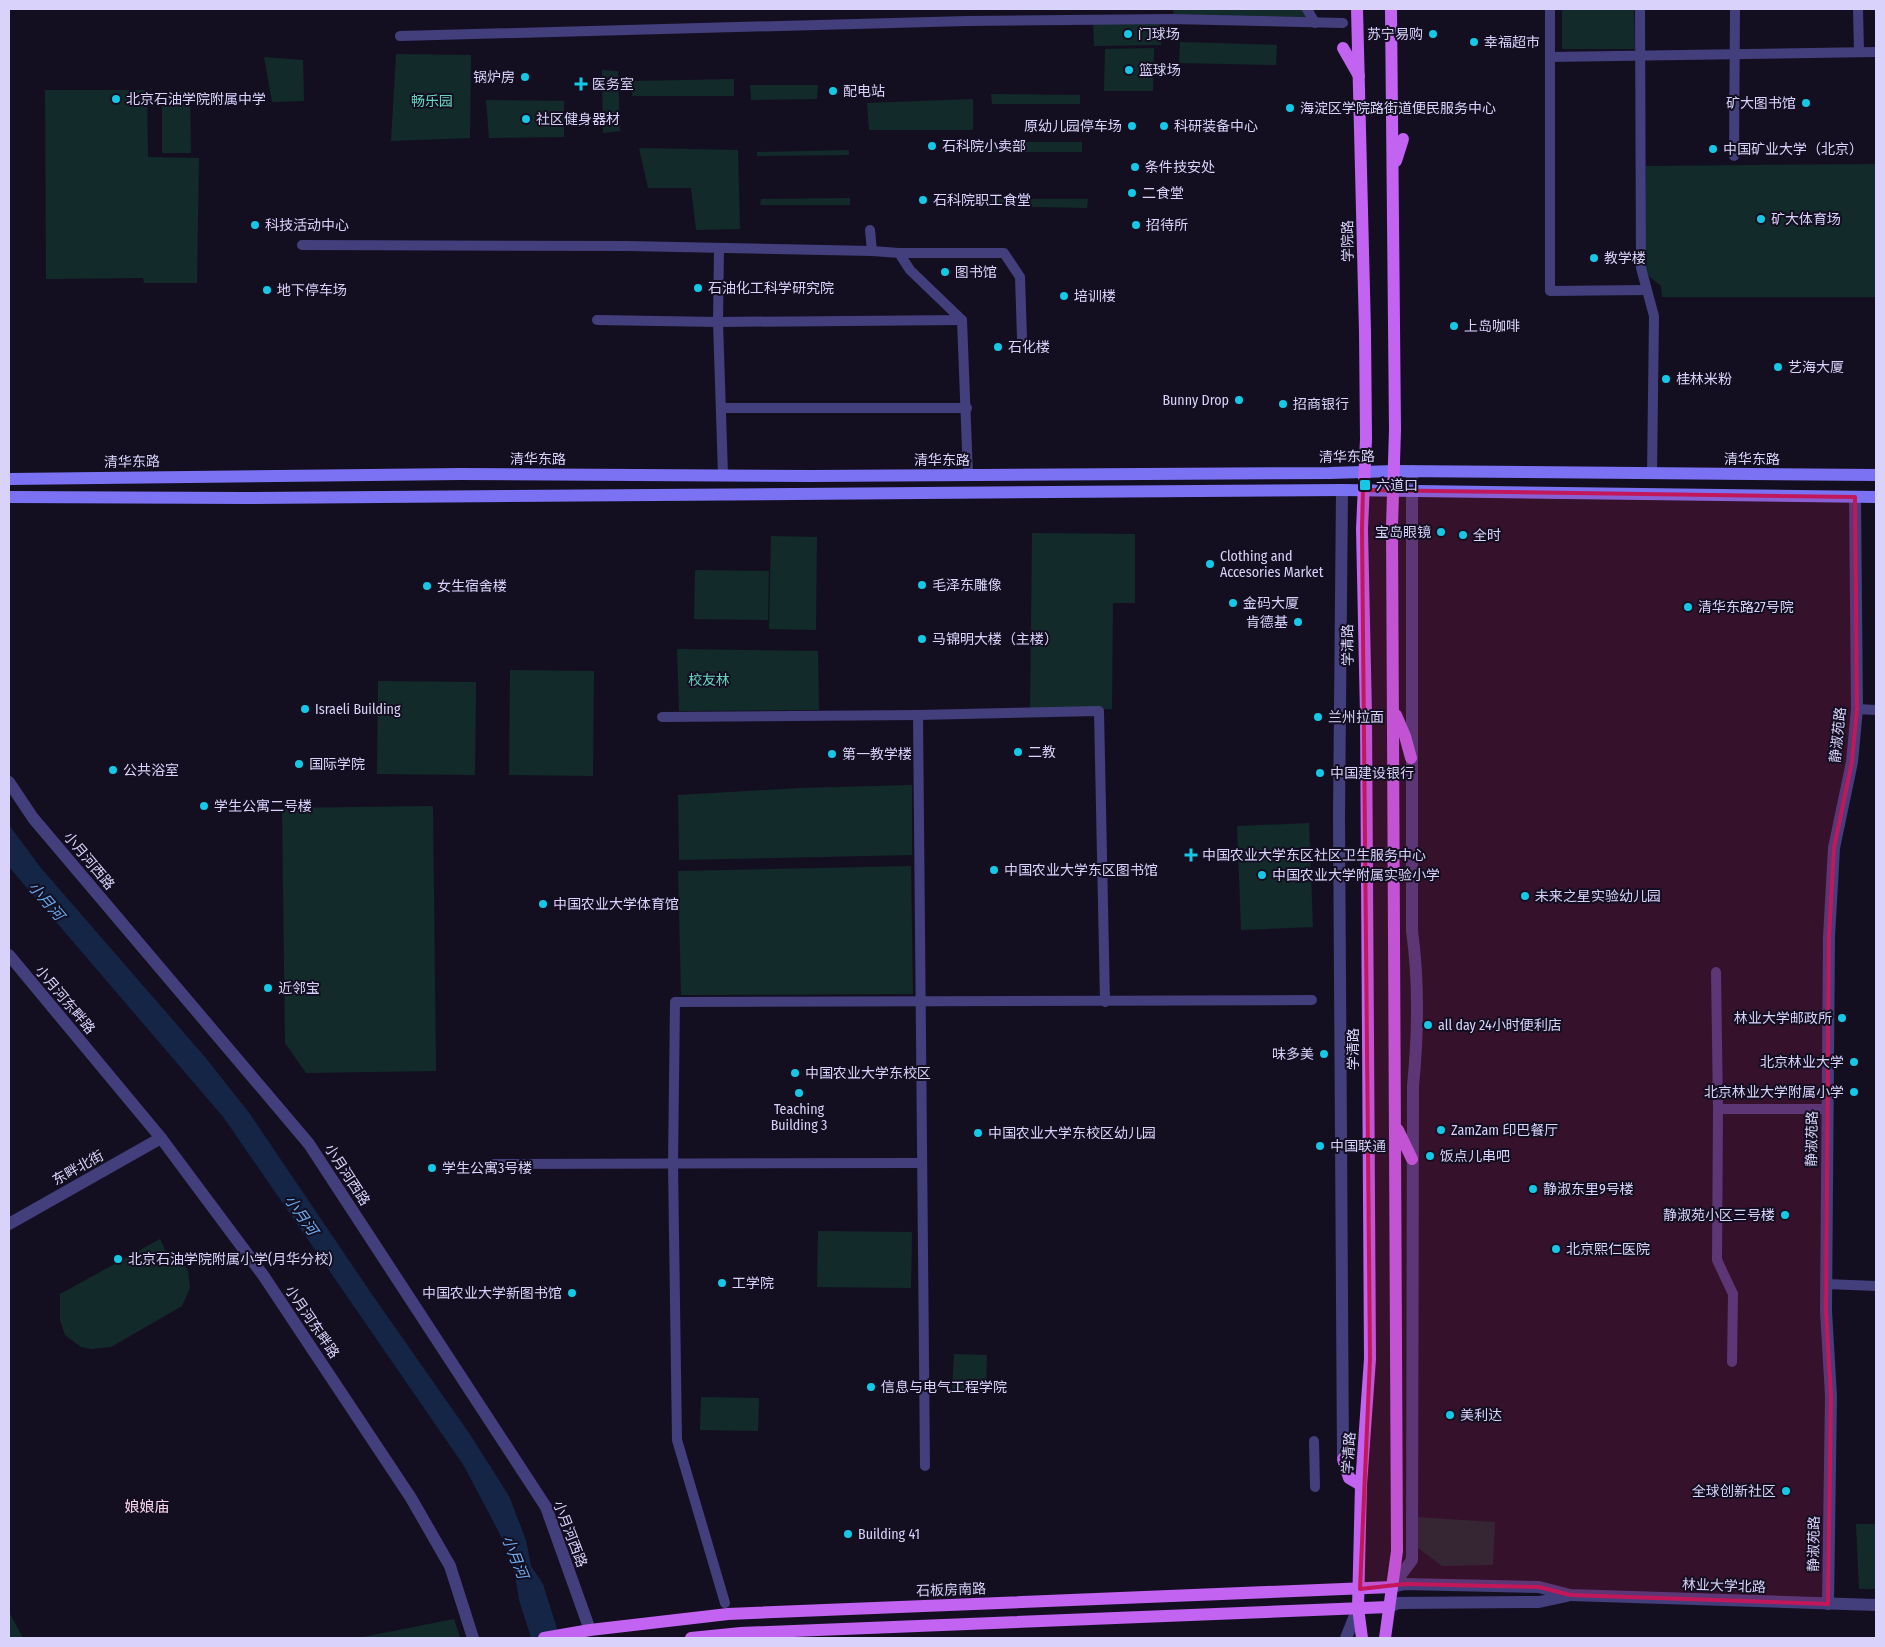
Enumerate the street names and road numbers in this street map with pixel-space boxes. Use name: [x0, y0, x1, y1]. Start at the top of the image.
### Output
street label: 学院路: [1339, 220, 1357, 262]
street label: 清华东路: [1319, 448, 1375, 466]
street label: 清华东路: [510, 451, 566, 468]
street label: 清华东路: [1724, 451, 1780, 468]
street label: 清华东路: [914, 452, 970, 469]
street label: 清华东路: [104, 453, 160, 471]
street label: 学清路: [1339, 624, 1357, 666]
street label: 静淑苑路: [1827, 706, 1849, 764]
street label: 小月河西路: [60, 829, 118, 893]
street label: 小月河东畔路: [31, 962, 99, 1038]
street label: 学清路: [1345, 1028, 1362, 1070]
street label: 静淑苑路: [1803, 1111, 1821, 1167]
street label: 小月河西路: [321, 1141, 373, 1209]
street label: 东畔北街: [49, 1147, 107, 1189]
street label: 小月河东畔路: [281, 1282, 343, 1362]
street label: 学清路: [1339, 1431, 1359, 1475]
street label: 小月河西路: [550, 1498, 590, 1570]
street label: 静淑苑路: [1805, 1516, 1823, 1572]
street label: 林业大学北路: [1682, 1576, 1766, 1596]
street label: 石板房南路: [916, 1580, 986, 1600]

